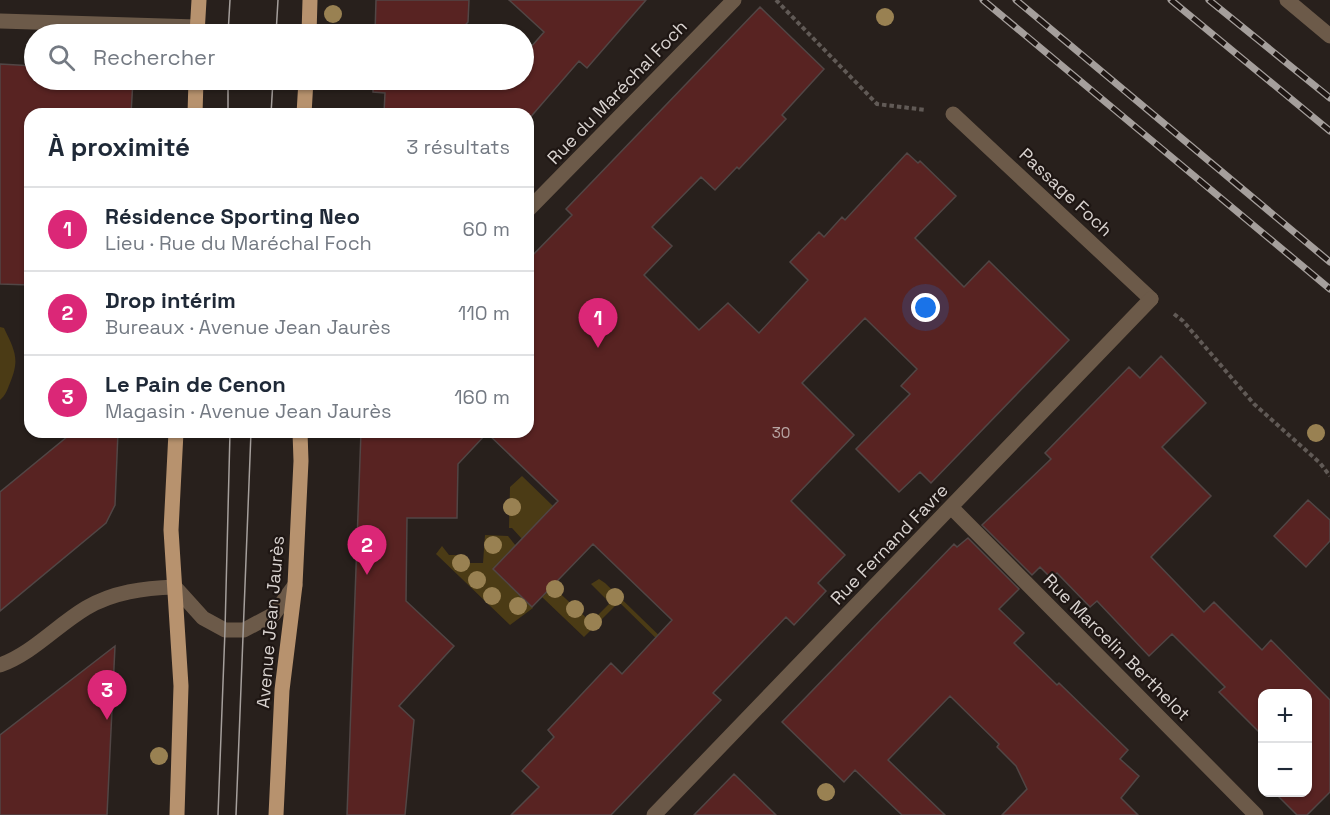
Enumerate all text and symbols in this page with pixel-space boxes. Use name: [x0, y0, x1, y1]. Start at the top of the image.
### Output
street label: Rue du Maréchal Foch: [542, 15, 692, 169]
search box: [24, 24, 534, 90]
icon: search: [45, 41, 78, 74]
text: Rechercher: [93, 43, 215, 71]
text: À proximité: [48, 130, 190, 164]
text: 3 résultats: [406, 134, 510, 160]
street label: Passage Foch: [1015, 143, 1117, 241]
text: Résidence Sporting Neo: [105, 202, 360, 230]
text: 1: [63, 216, 72, 242]
text: 60 m: [463, 216, 510, 242]
text: Lieu · Rue du Maréchal Foch: [105, 230, 372, 256]
text: Drop intérim: [105, 286, 236, 314]
your location: [911, 293, 940, 322]
pin: 1: [578, 298, 618, 348]
text: 2: [62, 300, 73, 326]
text: 110 m: [458, 300, 510, 326]
text: Bureaux · Avenue Jean Jaurès: [105, 314, 391, 340]
text: Le Pain de Cenon: [105, 370, 286, 398]
text: 3: [61, 384, 74, 410]
text: 160 m: [454, 384, 510, 410]
text: Magasin · Avenue Jean Jaurès: [105, 398, 392, 424]
house number: 30: [772, 423, 790, 442]
street label: Rue Fernand Favre: [825, 479, 953, 609]
pin: 2: [348, 526, 386, 575]
street label: Avenue Jean Jaurès: [251, 535, 289, 709]
street label: Rue Marcelin Berthelot: [1039, 569, 1195, 725]
pin: 3: [88, 670, 126, 720]
map controls: [1258, 689, 1312, 797]
button: +: [1258, 689, 1312, 743]
button: −: [1258, 743, 1312, 797]

